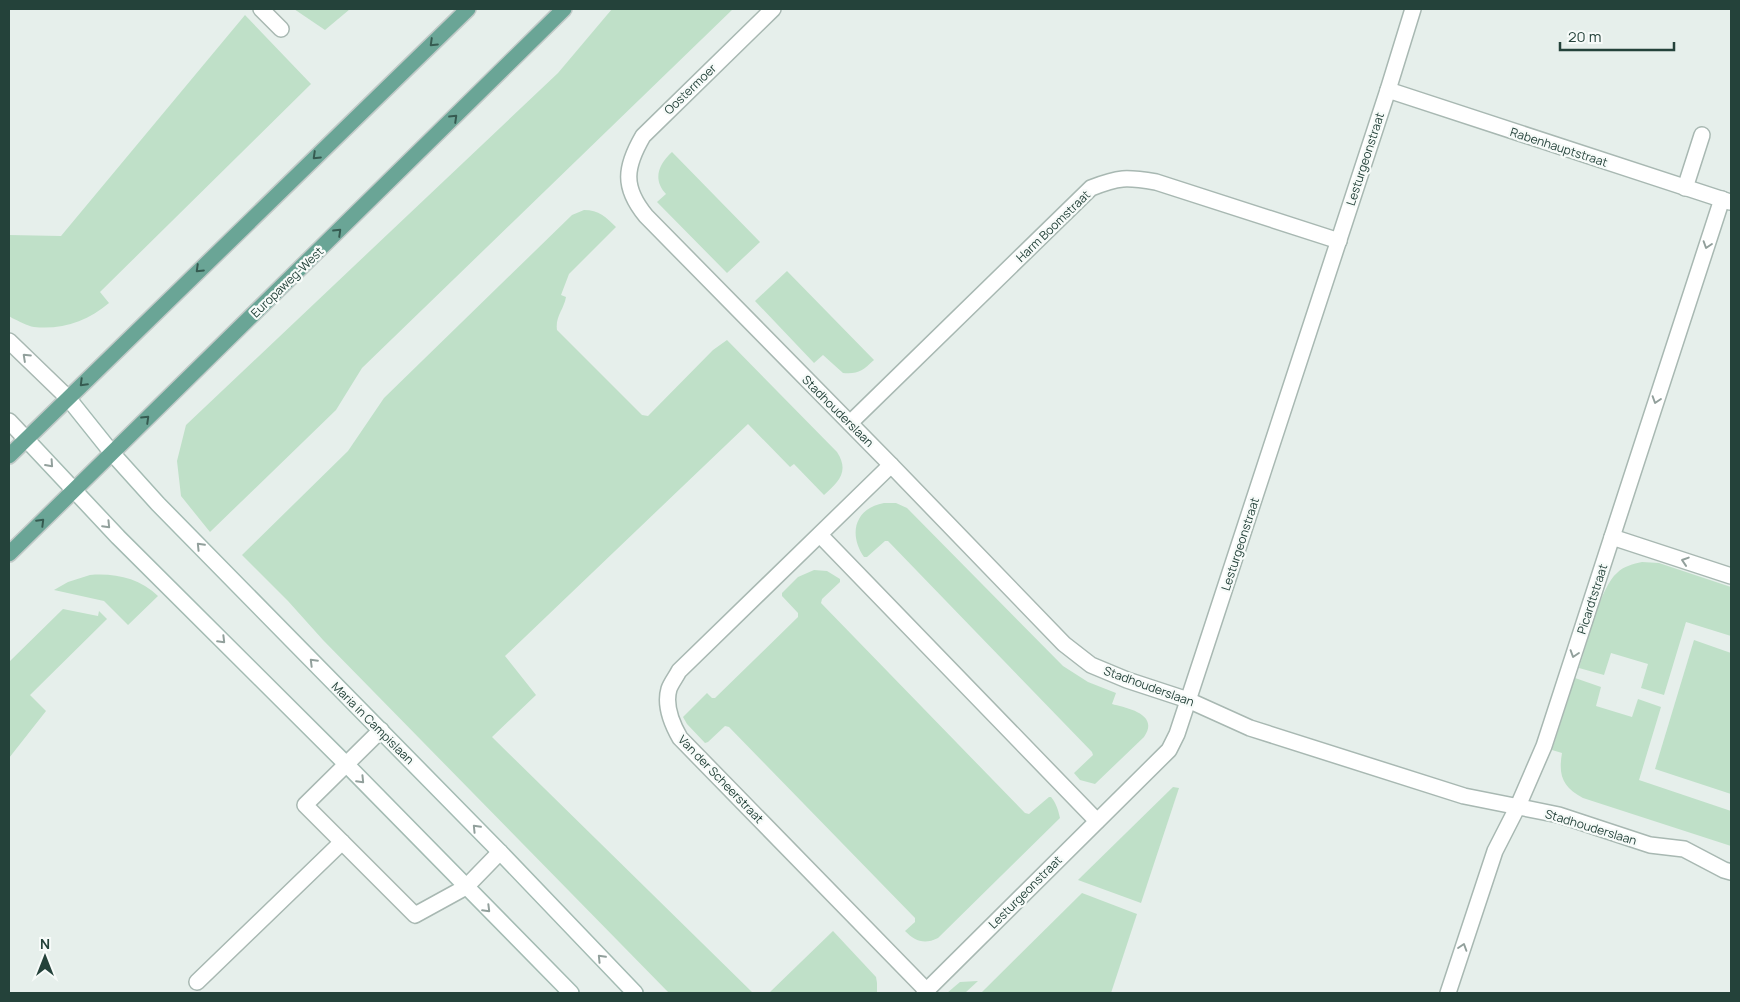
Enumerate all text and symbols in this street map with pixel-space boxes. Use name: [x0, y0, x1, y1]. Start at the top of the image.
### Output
scale bar: [1560, 20, 1674, 52]
text: 20 m: [1568, 26, 1601, 47]
one-way arrow: [429, 37, 438, 46]
street label: Oostermoer: [660, 59, 720, 118]
street label: Lesturgeonstraat: [1342, 110, 1388, 208]
one-way arrow: [448, 115, 457, 124]
street label: Rabenhauptstraat: [1508, 123, 1610, 171]
one-way arrow: [313, 150, 322, 159]
street label: Harm Boomstraat: [1012, 186, 1094, 266]
one-way arrow: [332, 229, 341, 238]
one-way arrow: [1703, 241, 1713, 249]
street label: Europaweg-West: [247, 243, 327, 321]
one-way arrow: [196, 263, 205, 272]
one-way arrow: [22, 354, 31, 363]
street label: Stadhouderslaan: [798, 371, 878, 451]
one-way arrow: [80, 377, 89, 386]
one-way arrow: [1652, 395, 1662, 403]
one-way arrow: [141, 416, 150, 425]
one-way arrow: [44, 459, 53, 468]
street label: Lesturgeonstraat: [1217, 495, 1263, 593]
one-way arrow: [35, 519, 44, 528]
one-way arrow: [101, 519, 110, 528]
one-way arrow: [196, 543, 205, 552]
one-way arrow: [1681, 557, 1690, 567]
street label: Picardtstraat: [1573, 562, 1611, 636]
one-way arrow: [216, 634, 225, 643]
one-way arrow: [1570, 649, 1580, 658]
one-way arrow: [310, 659, 319, 668]
street label: Stadhouderslaan: [1101, 662, 1197, 710]
street label: Maria in Campislaan: [328, 678, 418, 768]
street label: Van der Scheerstraat: [674, 731, 768, 827]
one-way arrow: [355, 774, 364, 783]
street label: Stadhouderslaan: [1543, 805, 1639, 849]
one-way arrow: [473, 825, 482, 834]
street label: Lesturgeonstraat: [985, 852, 1065, 932]
one-way arrow: [481, 903, 490, 912]
north arrow: [20, 932, 70, 982]
text: N: [40, 934, 50, 953]
one-way arrow: [1457, 943, 1467, 952]
one-way arrow: [598, 955, 607, 964]

